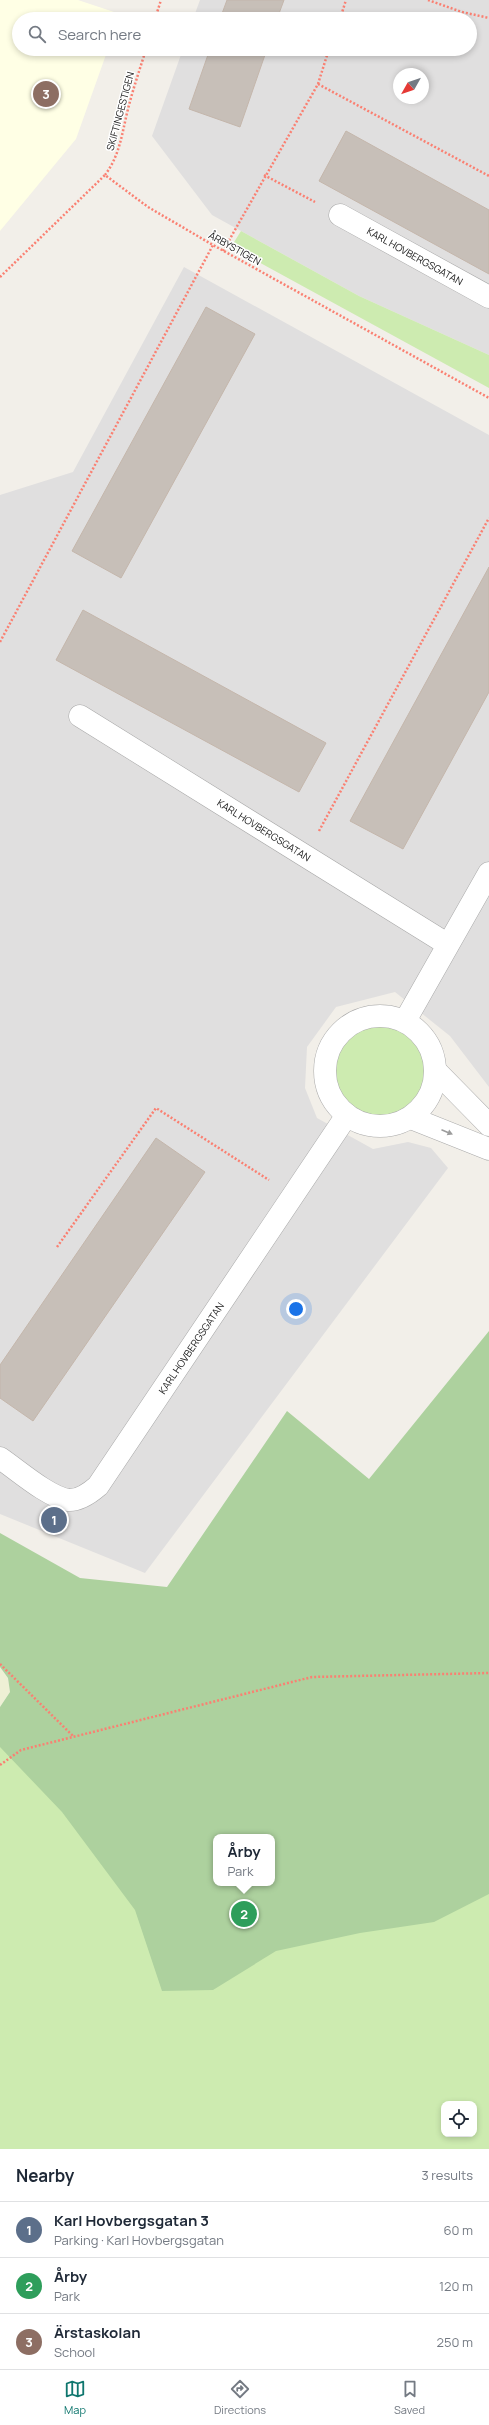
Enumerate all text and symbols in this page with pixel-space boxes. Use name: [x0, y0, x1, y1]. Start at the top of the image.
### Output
search box: [12, 12, 477, 56]
icon: search: [26, 23, 48, 45]
text: Search here: [58, 24, 141, 45]
north arrow: [393, 68, 429, 104]
street label: SKIFTINGESTIGEN: [103, 70, 137, 152]
pin: 3: [33, 79, 59, 109]
street label: KARL HOVBERGSGATAN: [364, 224, 466, 288]
street label: ÅRBYSTIGEN: [206, 228, 264, 268]
street label: KARL HOVBERGSGATAN: [215, 795, 314, 865]
one-way arrow: [442, 1129, 454, 1135]
street label: KARL HOVBERGSGATAN: [155, 1299, 227, 1397]
your location: [286, 1299, 306, 1319]
pin: 1: [41, 1505, 67, 1535]
popup: [213, 1834, 275, 1886]
text: Årby: [227, 1841, 261, 1862]
text: Park: [227, 1862, 253, 1880]
pin: 2: [231, 1899, 257, 1929]
map controls: [441, 2101, 477, 2137]
button: locate: [441, 2101, 477, 2137]
text: Nearby: [16, 2164, 74, 2187]
text: 3 results: [421, 2166, 473, 2184]
text: Karl Hovbergsgatan 3: [54, 2210, 209, 2231]
text: 1: [26, 2221, 32, 2239]
text: 60 m: [443, 2221, 473, 2239]
text: Parking · Karl Hovbergsgatan: [54, 2231, 224, 2249]
text: Årby: [54, 2266, 87, 2287]
text: 2: [25, 2277, 33, 2295]
text: 120 m: [439, 2277, 473, 2295]
text: Park: [54, 2287, 80, 2305]
text: Ärstaskolan: [54, 2322, 141, 2343]
text: 3: [25, 2333, 33, 2351]
text: 250 m: [437, 2333, 473, 2351]
text: School: [54, 2343, 95, 2361]
tab: Map: [64, 2378, 86, 2417]
tab: Directions: [214, 2378, 266, 2417]
tab: Saved: [394, 2378, 425, 2417]

